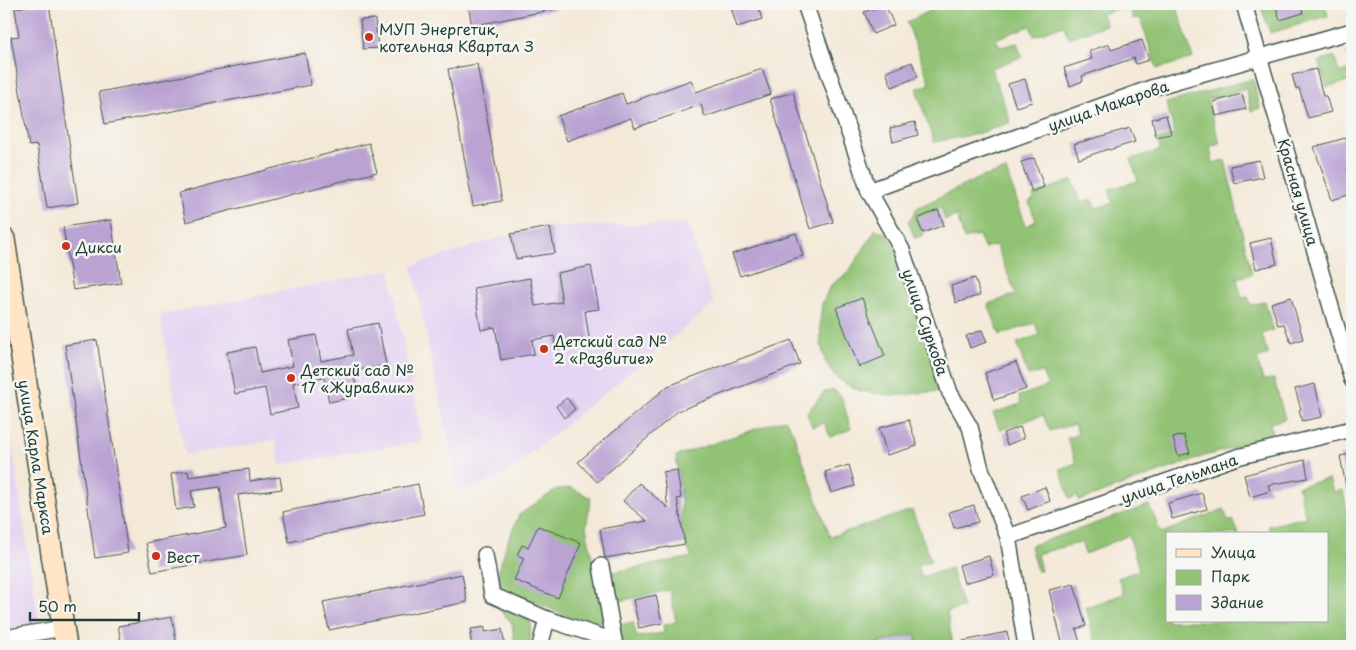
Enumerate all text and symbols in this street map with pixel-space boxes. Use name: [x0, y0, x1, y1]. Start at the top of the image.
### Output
place label: МУП Энергетик, котельная Квартал З: [379, 17, 534, 57]
marker: МУП Энергетик, котельная Квартал З: [363, 31, 375, 43]
street label: улица Макарова: [1045, 73, 1172, 136]
street label: Красная улица: [1273, 136, 1325, 249]
place label: Дикси: [75, 235, 122, 258]
marker: Дикси: [60, 240, 72, 252]
street label: улица Суркова: [897, 265, 955, 379]
place label: Детский сад № 2 «Развитие»: [553, 329, 667, 369]
marker: Детский сад № 2 «Развитие»: [538, 343, 550, 355]
place label: Детский сад № 17 «Журавлик»: [300, 358, 415, 398]
marker: Детский сад № 17 «Журавлик»: [285, 372, 297, 384]
street label: улица Карла Маркса: [13, 378, 61, 537]
street label: улица Тельмана: [1118, 447, 1241, 509]
legend: [1166, 532, 1328, 622]
text: Улица: [1211, 540, 1256, 563]
place label: Вест: [166, 545, 200, 568]
marker: Вест: [150, 550, 162, 562]
text: Парк: [1211, 564, 1250, 587]
scale bar: [30, 590, 139, 622]
text: Здание: [1211, 590, 1264, 613]
text: 50 m: [38, 594, 77, 617]

